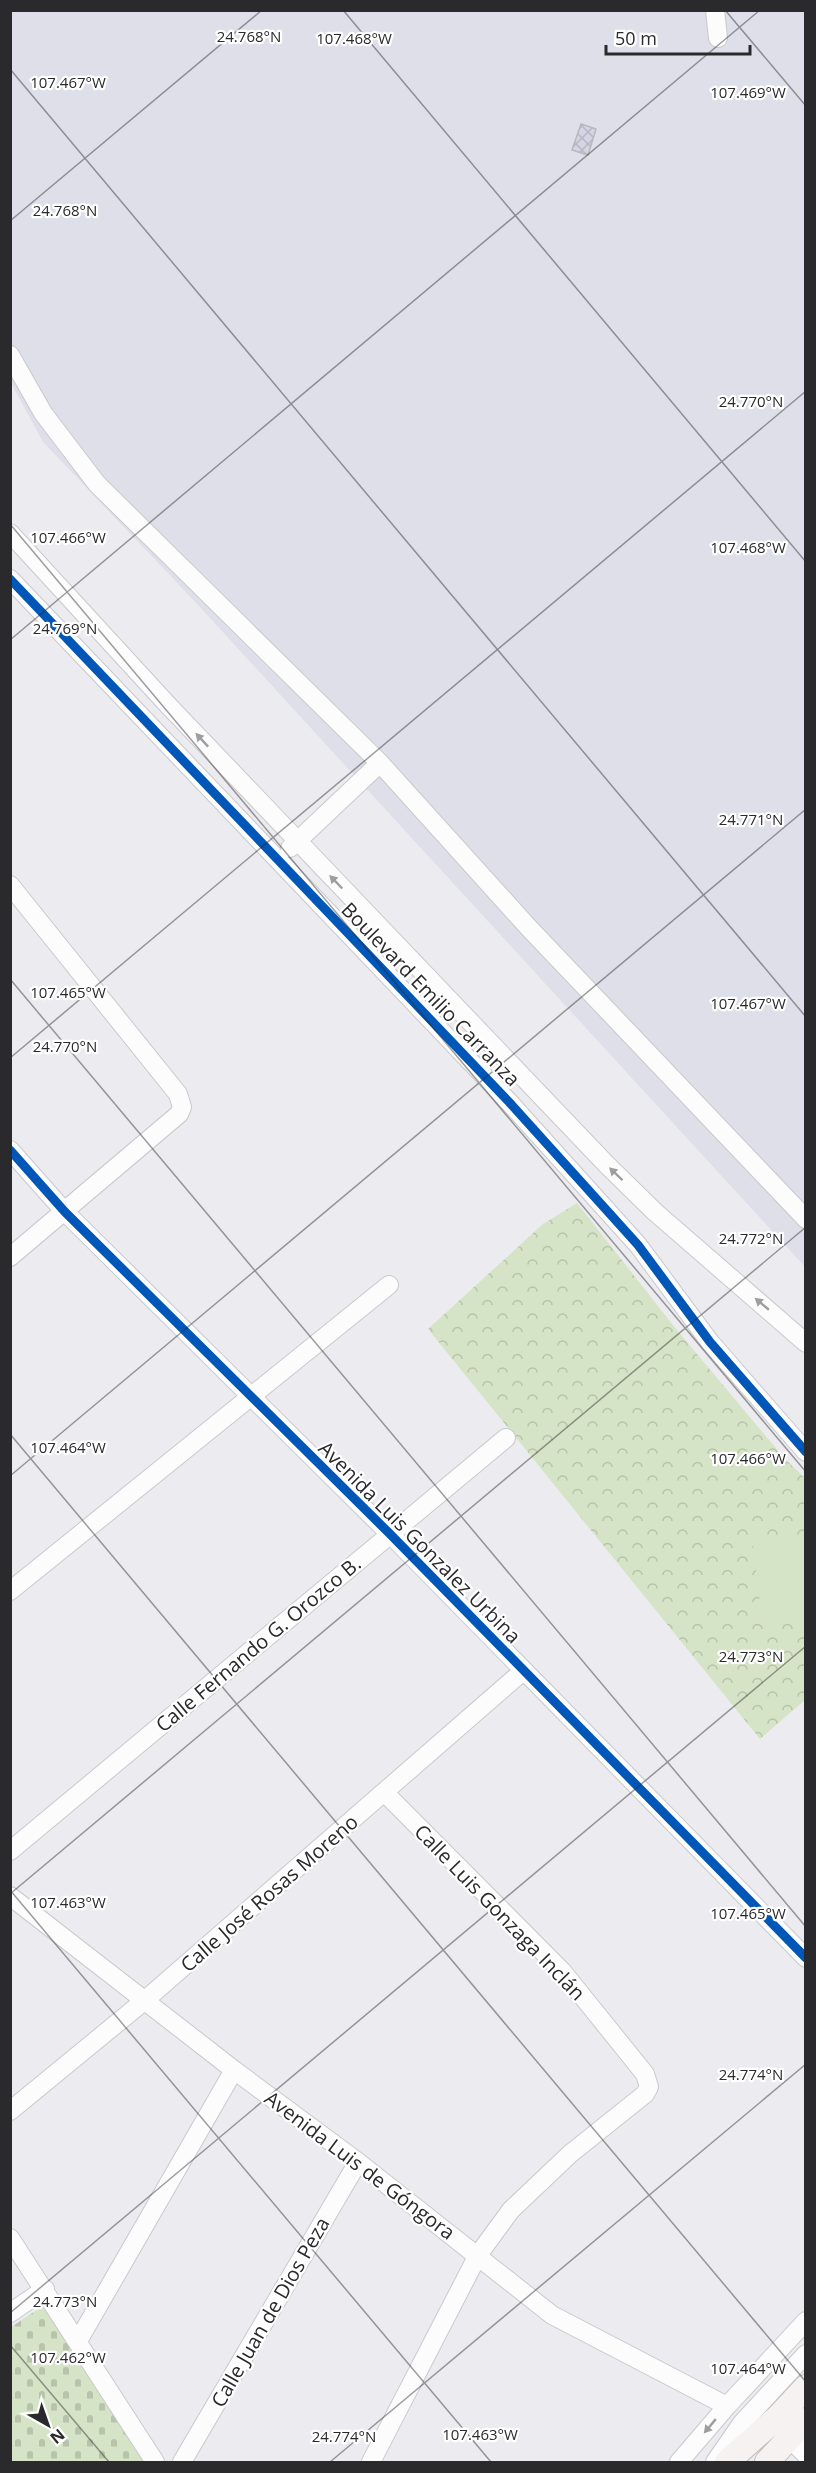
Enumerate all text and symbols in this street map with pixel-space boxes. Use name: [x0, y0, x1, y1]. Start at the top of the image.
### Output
scale bar: [606, 18, 750, 56]
text: 24.768°N: [217, 26, 281, 46]
text: 50 m: [615, 26, 657, 50]
text: 107.468°W: [316, 28, 392, 48]
text: 107.467°W: [30, 72, 106, 92]
text: 107.469°W: [710, 82, 786, 102]
text: 24.768°N: [33, 200, 97, 220]
text: 24.770°N: [719, 391, 783, 411]
text: 107.466°W: [30, 527, 106, 547]
text: 107.468°W: [710, 537, 786, 557]
text: 24.769°N: [33, 618, 97, 638]
one-way arrow: [195, 734, 209, 748]
text: 24.771°N: [719, 809, 783, 829]
one-way arrow: [330, 875, 343, 890]
street label: Boulevard Emilio Carranza: [336, 896, 526, 1092]
text: 107.465°W: [30, 982, 106, 1002]
text: 107.467°W: [710, 993, 786, 1013]
text: 24.770°N: [33, 1036, 97, 1056]
one-way arrow: [610, 1168, 624, 1182]
text: 24.772°N: [719, 1228, 783, 1248]
one-way arrow: [755, 1298, 770, 1311]
street label: Avenida Luis Gonzalez Urbina: [313, 1435, 527, 1649]
text: 107.464°W: [30, 1437, 106, 1457]
text: 107.466°W: [710, 1448, 786, 1468]
street label: Calle Fernando G. Orozco B.: [150, 1550, 366, 1738]
text: 24.773°N: [719, 1646, 783, 1666]
street label: Calle José Rosas Moreno: [174, 1808, 364, 1978]
street label: Calle Luis Gonzaga Inclán: [409, 1818, 591, 2006]
text: 107.463°W: [30, 1892, 106, 1912]
text: 107.465°W: [710, 1903, 786, 1923]
text: 24.774°N: [719, 2064, 783, 2084]
street label: Avenida Luis de Góngora: [259, 2084, 461, 2246]
street label: Calle Juan de Dios Peza: [205, 2212, 335, 2412]
text: 24.773°N: [33, 2291, 97, 2311]
text: 107.462°W: [30, 2347, 106, 2367]
text: 107.464°W: [710, 2358, 786, 2378]
north arrow: [18, 2395, 78, 2455]
one-way arrow: [704, 2419, 716, 2434]
text: N: [46, 2424, 70, 2449]
text: 107.463°W: [442, 2424, 518, 2444]
text: 24.774°N: [312, 2426, 376, 2446]

